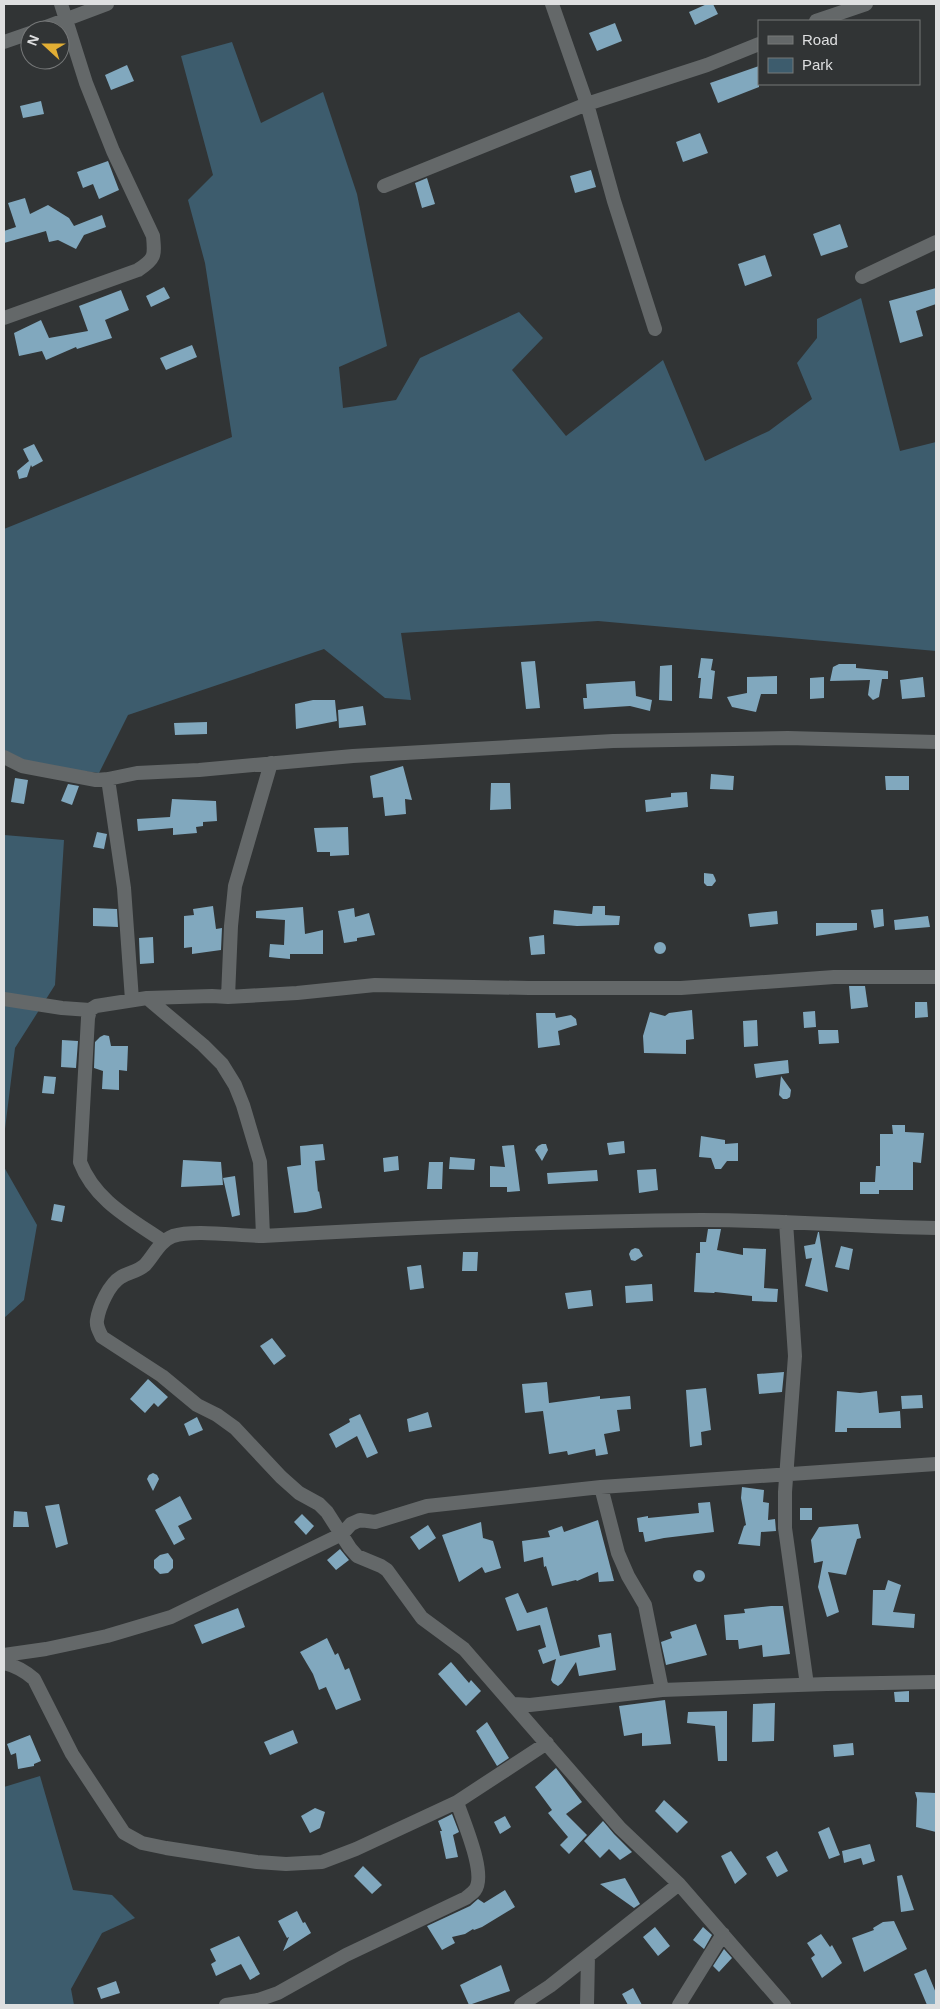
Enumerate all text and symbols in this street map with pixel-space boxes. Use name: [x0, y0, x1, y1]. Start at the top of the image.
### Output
north arrow: [20, 20, 70, 70]
legend: [758, 20, 920, 85]
text: Road: [802, 31, 838, 48]
text: N: [24, 33, 42, 48]
text: Park: [802, 56, 833, 73]

